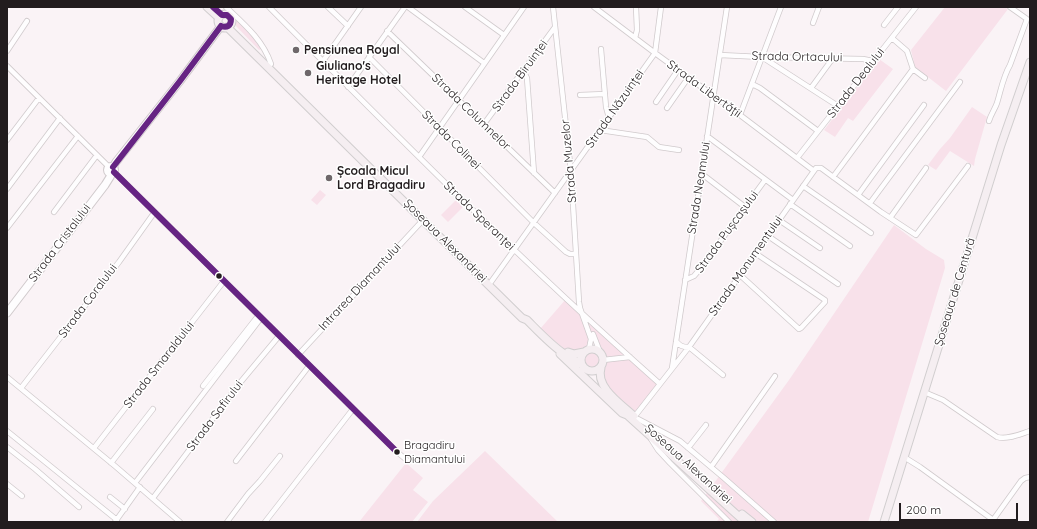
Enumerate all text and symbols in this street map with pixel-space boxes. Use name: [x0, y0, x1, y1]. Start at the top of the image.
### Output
street label: Strada Biruinței: [489, 37, 551, 115]
place label: Pensiunea Royal: [304, 43, 400, 57]
marker: Pensiunea Royal: [291, 45, 301, 55]
street label: Strada Dealului: [824, 45, 888, 121]
street label: Strada Ortacului: [752, 49, 842, 65]
street label: Strada Libertății: [664, 57, 744, 121]
place label: Giuliano's Heritage Hotel: [316, 59, 401, 87]
street label: Strada Năzuinței: [583, 67, 647, 151]
marker: Giuliano's Heritage Hotel: [303, 68, 313, 78]
street label: Strada Columnelor: [429, 71, 513, 153]
street label: Strada Colinei: [419, 108, 483, 172]
street label: Strada Muzelor: [558, 119, 580, 203]
street label: Strada Neamului: [685, 141, 713, 235]
place label: Școala Micul Lord Bragadiru: [337, 164, 425, 192]
marker: Școala Micul Lord Bragadiru: [324, 173, 334, 183]
street label: Strada Speranței: [440, 178, 518, 254]
street label: Strada Pușcașului: [692, 188, 762, 276]
street label: Șoseaua Alexandriei: [400, 196, 490, 286]
street label: Strada Cristalului: [26, 201, 94, 285]
street label: Strada Monumentului: [706, 213, 786, 319]
street label: Șoseaua de Centură: [932, 236, 978, 348]
street label: Intrarea Diamantului: [316, 240, 404, 334]
street label: Strada Coralului: [56, 261, 120, 341]
unlabelled marker: [214, 271, 224, 281]
street label: Strada Smaraldului: [121, 319, 197, 411]
street label: Strada Safirului: [184, 378, 246, 454]
street label: Șoseaua Alexandriei: [642, 421, 734, 507]
place label: Bragadiru Diamantului: [404, 439, 465, 465]
marker: Bragadiru Diamantului: [392, 447, 402, 457]
scale bar: [901, 495, 1020, 521]
text: 200 m: [906, 502, 941, 517]

